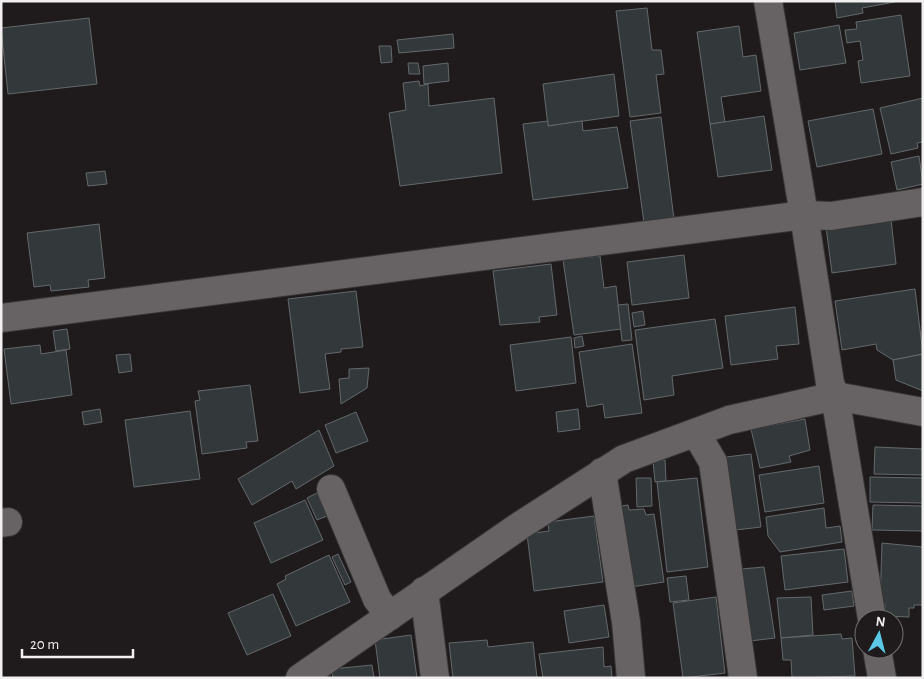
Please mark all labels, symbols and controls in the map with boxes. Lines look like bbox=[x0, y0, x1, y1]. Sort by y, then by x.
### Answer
north arrow bbox=[854, 609, 904, 659]
text: N bbox=[875, 615, 886, 630]
scale bar bbox=[22, 626, 134, 658]
text: 20 m bbox=[30, 637, 59, 652]

